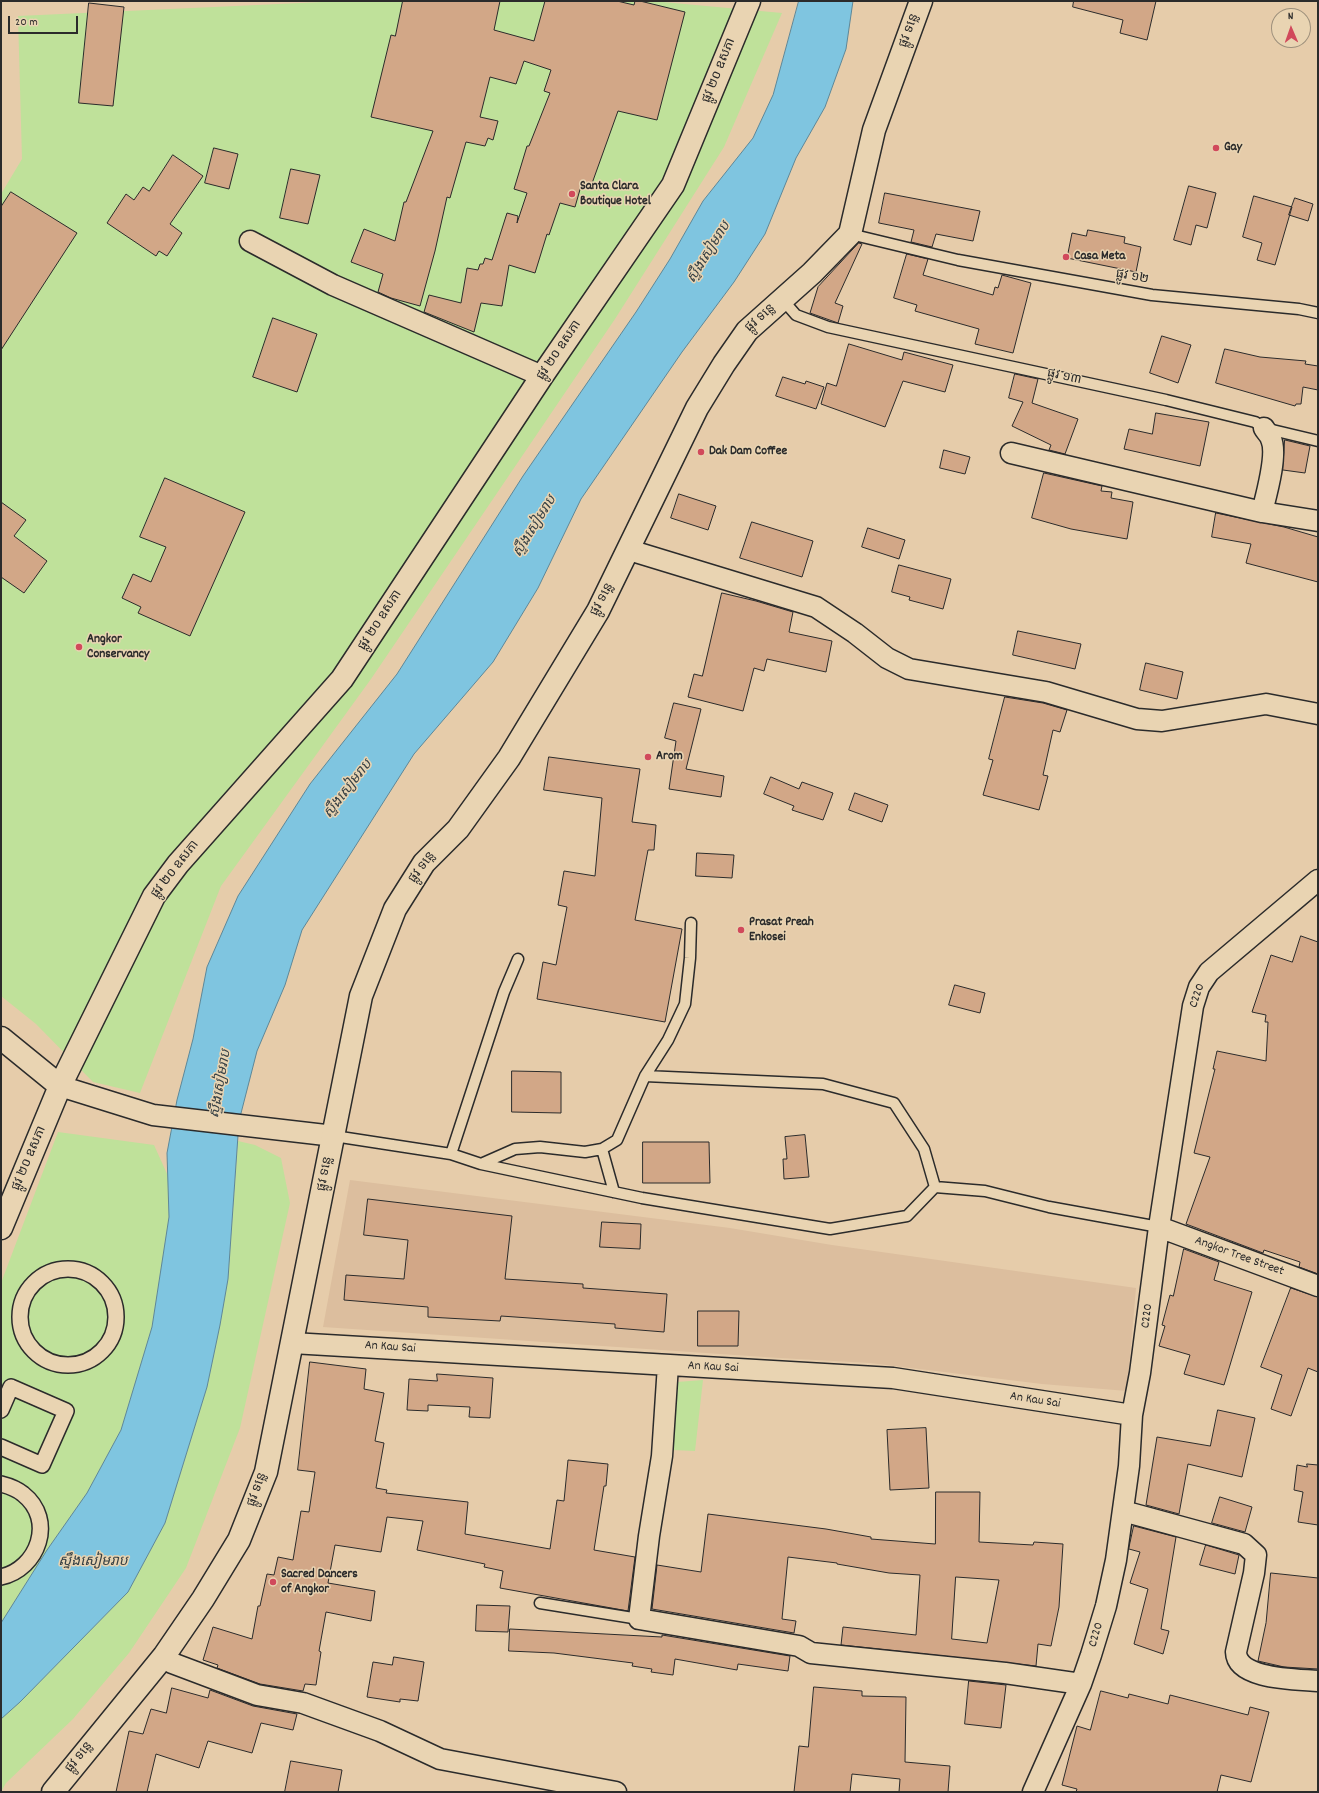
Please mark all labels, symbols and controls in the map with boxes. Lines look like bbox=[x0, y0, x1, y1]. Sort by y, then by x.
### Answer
scale bar bbox=[10, 8, 80, 34]
north arrow bbox=[1271, 8, 1311, 48]
text: N bbox=[1288, 9, 1294, 25]
street label: ផ្លូវ ទន្លេ bbox=[897, 12, 923, 50]
text: 20 m bbox=[15, 14, 38, 31]
street label: ផ្លូវ ២០ ឧសភា bbox=[700, 36, 740, 106]
place label: Gay bbox=[1224, 140, 1242, 156]
marker: Gay bbox=[1211, 143, 1221, 153]
place label: Santa Clara Boutique Hotel bbox=[580, 179, 651, 210]
marker: Santa Clara Boutique Hotel bbox=[567, 189, 577, 199]
water label: ស្ទឹងសៀមរាប bbox=[685, 219, 735, 287]
place label: Casa Meta bbox=[1074, 249, 1125, 265]
marker: Casa Meta bbox=[1061, 252, 1071, 262]
street label: ផ្លូវ ១២ bbox=[1114, 267, 1150, 289]
street label: ផ្លូវ ទន្លេ bbox=[743, 301, 779, 337]
street label: ផ្លូវ ២០ ឧសភា bbox=[534, 318, 586, 384]
street label: ផ្លូវ ១៣ bbox=[1045, 367, 1083, 389]
place label: Dak Dam Coffee bbox=[709, 444, 787, 460]
marker: Dak Dam Coffee bbox=[696, 447, 706, 457]
water label: ស្ទឹងសៀមរាប bbox=[511, 493, 561, 561]
street label: ផ្លូវ ទន្លេ bbox=[588, 581, 618, 619]
street label: ផ្លូវ ២០ ឧសភា bbox=[356, 588, 406, 654]
place label: Angkor Conservancy bbox=[87, 632, 149, 663]
marker: Angkor Conservancy bbox=[74, 642, 84, 652]
place label: Arom bbox=[656, 749, 683, 765]
marker: Arom bbox=[643, 752, 653, 762]
water label: ស្ទឹងសៀមរាប bbox=[321, 758, 377, 822]
street label: ផ្លូវ ២០ ឧសភា bbox=[149, 838, 203, 902]
street label: ផ្លូវ ទន្លេ bbox=[406, 849, 440, 887]
place label: Prasat Preah Enkosei bbox=[749, 915, 814, 946]
marker: Prasat Preah Enkosei bbox=[736, 925, 746, 935]
street label: C220 bbox=[1187, 982, 1209, 1010]
water label: ស្ទឹងសៀមរាប bbox=[208, 1048, 236, 1120]
street label: ផ្លូវ ២០ ឧសភា bbox=[9, 1124, 51, 1194]
street label: ផ្លូវ ទន្លេ bbox=[315, 1155, 337, 1193]
street label: Angkor Tree Street bbox=[1192, 1234, 1286, 1280]
street label: C220 bbox=[1139, 1303, 1157, 1329]
street label: An Kau Sai bbox=[364, 1338, 416, 1358]
street label: An Kau Sai bbox=[687, 1359, 739, 1377]
street label: An Kau Sai bbox=[1009, 1389, 1061, 1413]
street label: ផ្លូវ ទន្លេ bbox=[245, 1471, 271, 1509]
water label: ស្ទឹងសៀមរាប bbox=[58, 1555, 128, 1571]
place label: Sacred Dancers of Angkor bbox=[281, 1567, 358, 1598]
marker: Sacred Dancers of Angkor bbox=[268, 1577, 278, 1587]
street label: C220 bbox=[1086, 1621, 1108, 1649]
street label: ផ្លូវ ទន្លេ bbox=[63, 1739, 97, 1777]

